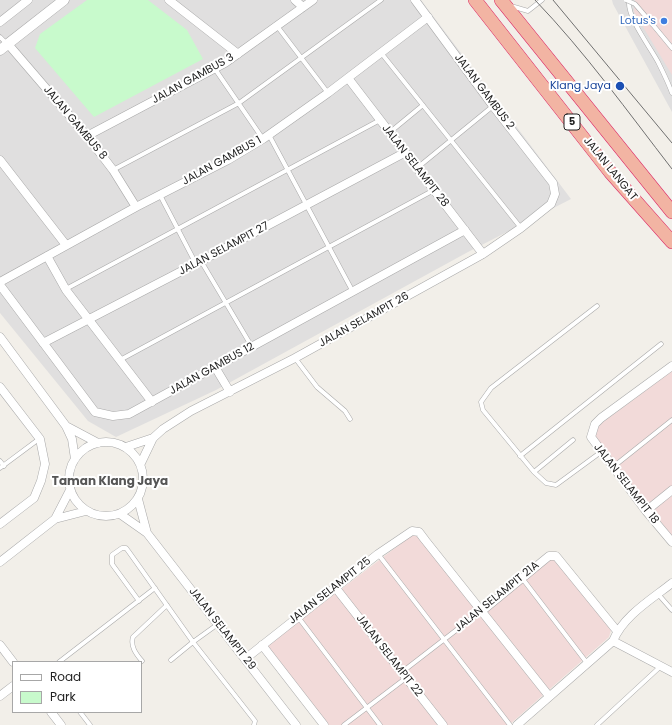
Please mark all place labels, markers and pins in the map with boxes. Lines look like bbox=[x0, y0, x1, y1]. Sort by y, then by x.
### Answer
place label: Lotus's bbox=[620, 14, 656, 28]
marker: Lotus's bbox=[659, 16, 669, 26]
place label: Klang Jaya bbox=[550, 79, 611, 93]
marker: Klang Jaya bbox=[614, 80, 626, 92]

